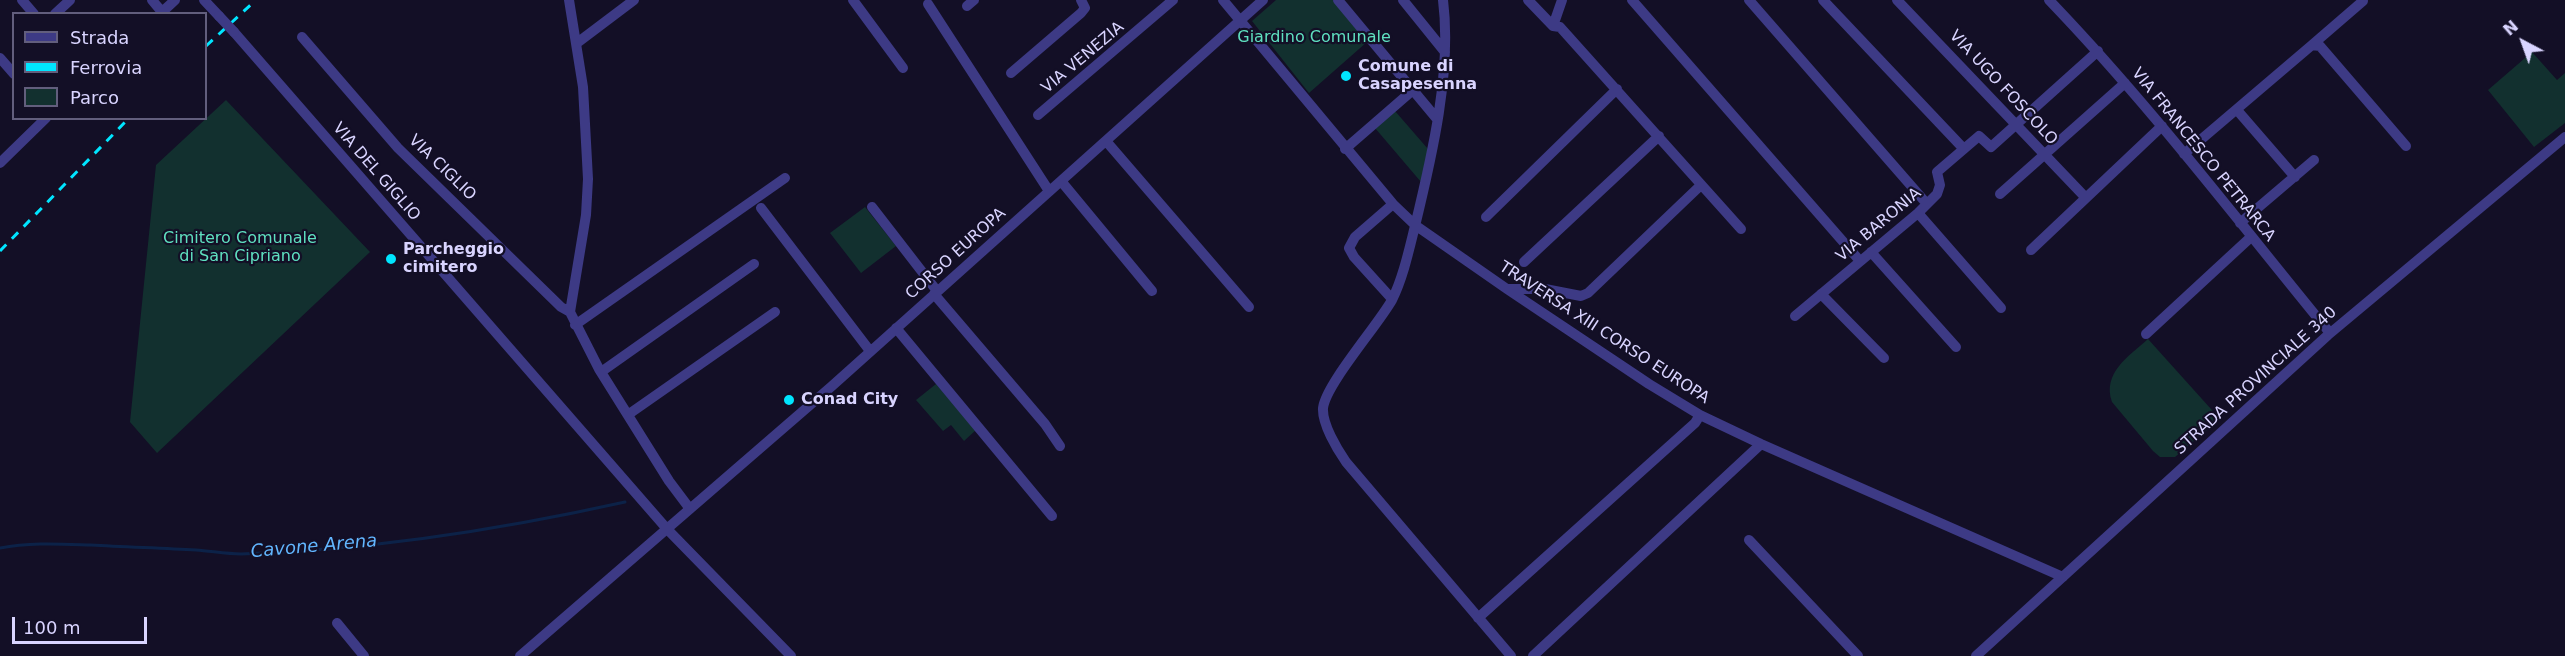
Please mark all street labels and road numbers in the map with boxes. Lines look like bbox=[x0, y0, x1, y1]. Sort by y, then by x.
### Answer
street label: VIA VENEZIA bbox=[1038, 18, 1128, 98]
street label: VIA UGO FOSCOLO bbox=[1945, 27, 2061, 149]
street label: VIA FRANCESCO PETRARCA bbox=[2127, 64, 2279, 246]
street label: VIA DEL GIGLIO bbox=[328, 119, 424, 225]
street label: VIA CIGLIO bbox=[404, 131, 480, 205]
street label: VIA BARONIA bbox=[1833, 184, 1925, 266]
street label: CORSO EUROPA bbox=[902, 204, 1010, 304]
street label: TRAVERSA XIII CORSO EUROPA bbox=[1495, 258, 1713, 408]
street label: STRADA PROVINCIALE 340 bbox=[2171, 303, 2341, 459]

